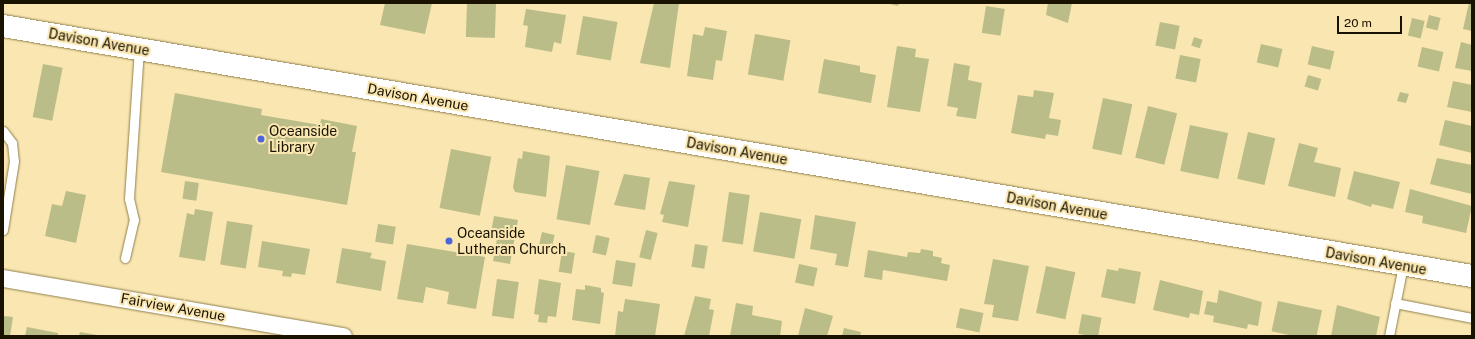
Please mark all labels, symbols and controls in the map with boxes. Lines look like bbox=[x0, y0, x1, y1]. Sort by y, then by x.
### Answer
scale bar bbox=[1339, 8, 1404, 34]
text: 20 m bbox=[1344, 16, 1372, 30]
street label: Davison Avenue bbox=[47, 25, 151, 59]
street label: Davison Avenue bbox=[366, 80, 470, 114]
place label: Oceanside Library bbox=[269, 123, 337, 156]
marker: Oceanside Library bbox=[256, 134, 266, 144]
street label: Davison Avenue bbox=[685, 134, 789, 168]
street label: Davison Avenue bbox=[1005, 189, 1109, 223]
place label: Oceanside Lutheran Church bbox=[457, 225, 566, 258]
marker: Oceanside Lutheran Church bbox=[444, 236, 454, 246]
street label: Davison Avenue bbox=[1324, 244, 1428, 278]
street label: Fairview Avenue bbox=[119, 290, 227, 324]

